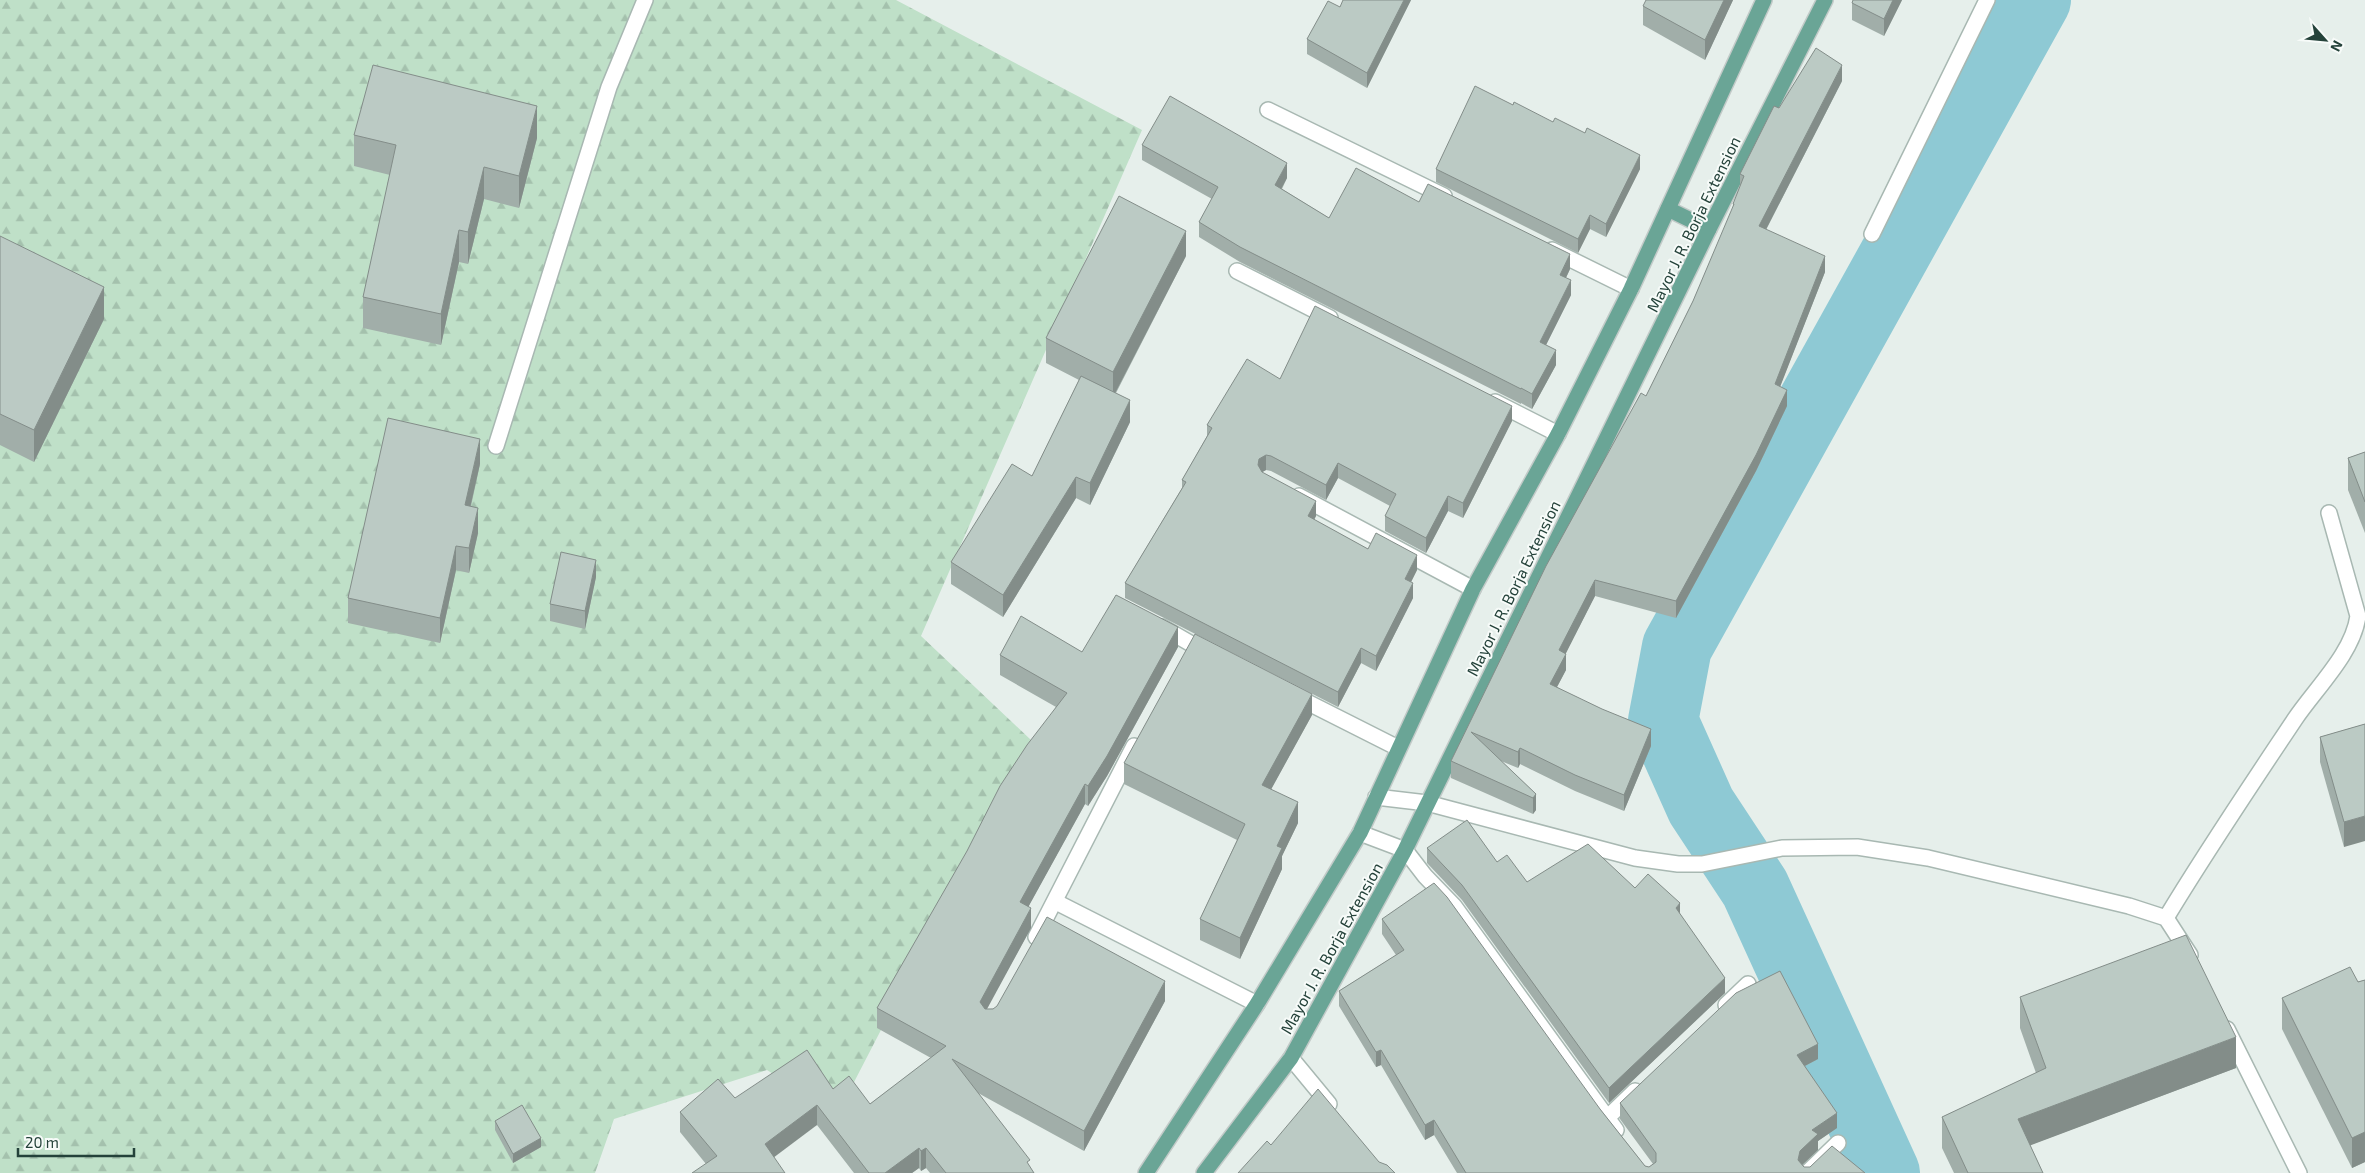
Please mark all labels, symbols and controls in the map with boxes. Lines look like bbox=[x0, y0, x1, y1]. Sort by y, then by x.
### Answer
north arrow bbox=[2300, 15, 2350, 65]
text: N bbox=[2327, 38, 2347, 54]
street label: Mayor J. R. Borja Extension bbox=[1642, 133, 1745, 315]
street label: Mayor J. R. Borja Extension bbox=[1462, 497, 1565, 679]
street label: Mayor J. R. Borja Extension bbox=[1276, 859, 1387, 1038]
scale bar bbox=[18, 1126, 134, 1158]
text: 20 m bbox=[25, 1133, 59, 1151]

